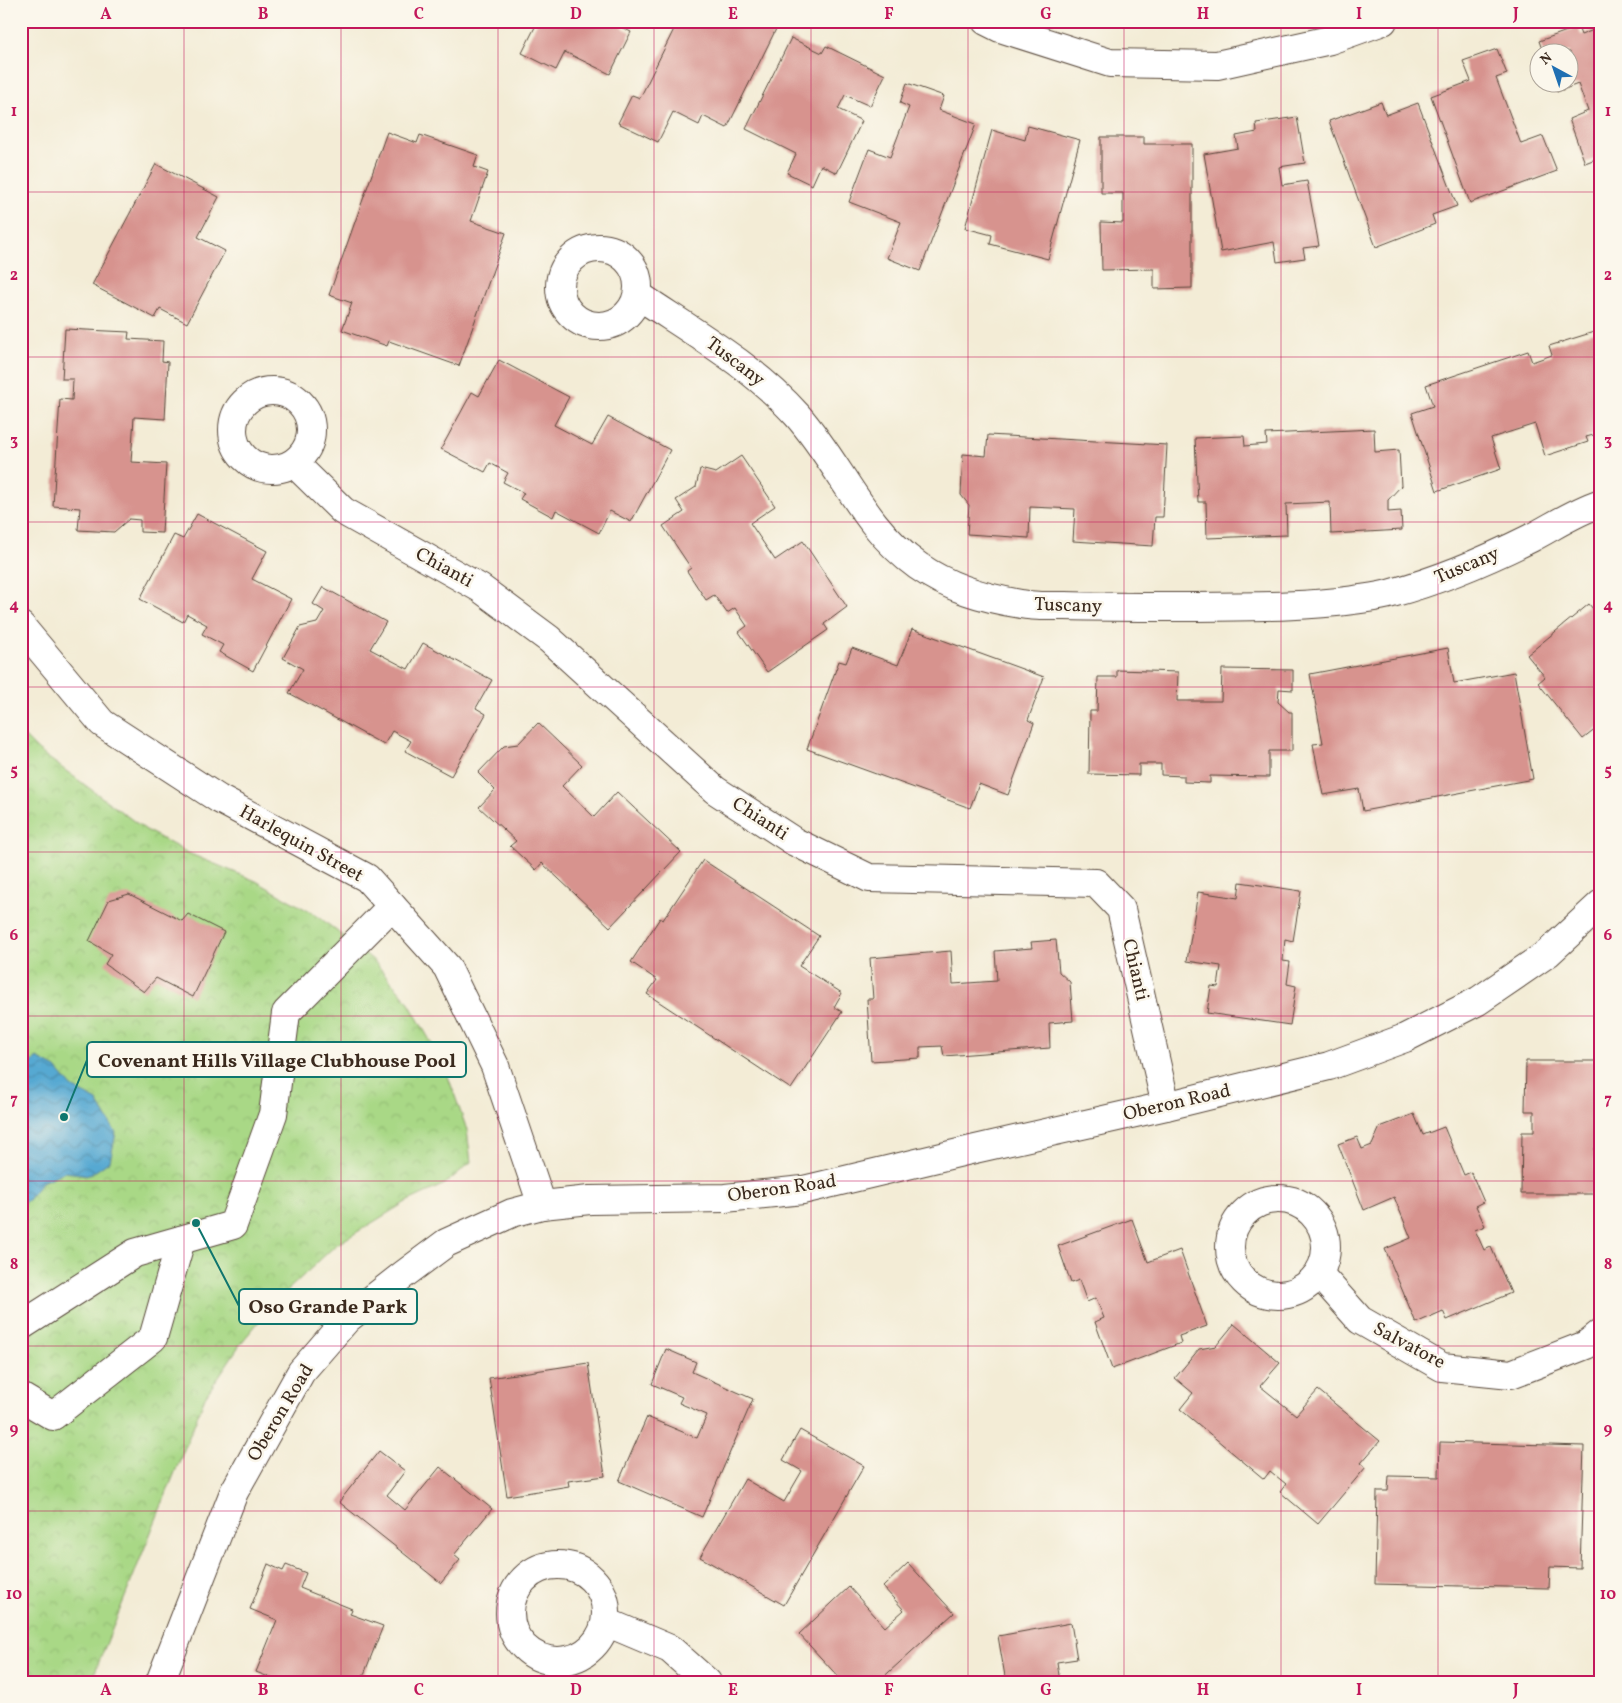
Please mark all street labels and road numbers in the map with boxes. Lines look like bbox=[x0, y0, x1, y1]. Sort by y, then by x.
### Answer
street label: Tuscany bbox=[700, 331, 770, 393]
street label: Chianti bbox=[410, 541, 478, 595]
street label: Tuscany bbox=[1431, 541, 1503, 591]
street label: Tuscany bbox=[1034, 592, 1102, 620]
street label: Chianti bbox=[727, 791, 794, 847]
street label: Harlequin Street bbox=[234, 799, 368, 889]
street label: Chianti bbox=[1115, 937, 1155, 1004]
street label: Oberon Road bbox=[1121, 1078, 1233, 1128]
street label: Oberon Road bbox=[726, 1169, 838, 1209]
street label: Salvatore bbox=[1368, 1316, 1450, 1376]
street label: Oberon Road bbox=[242, 1359, 320, 1467]

